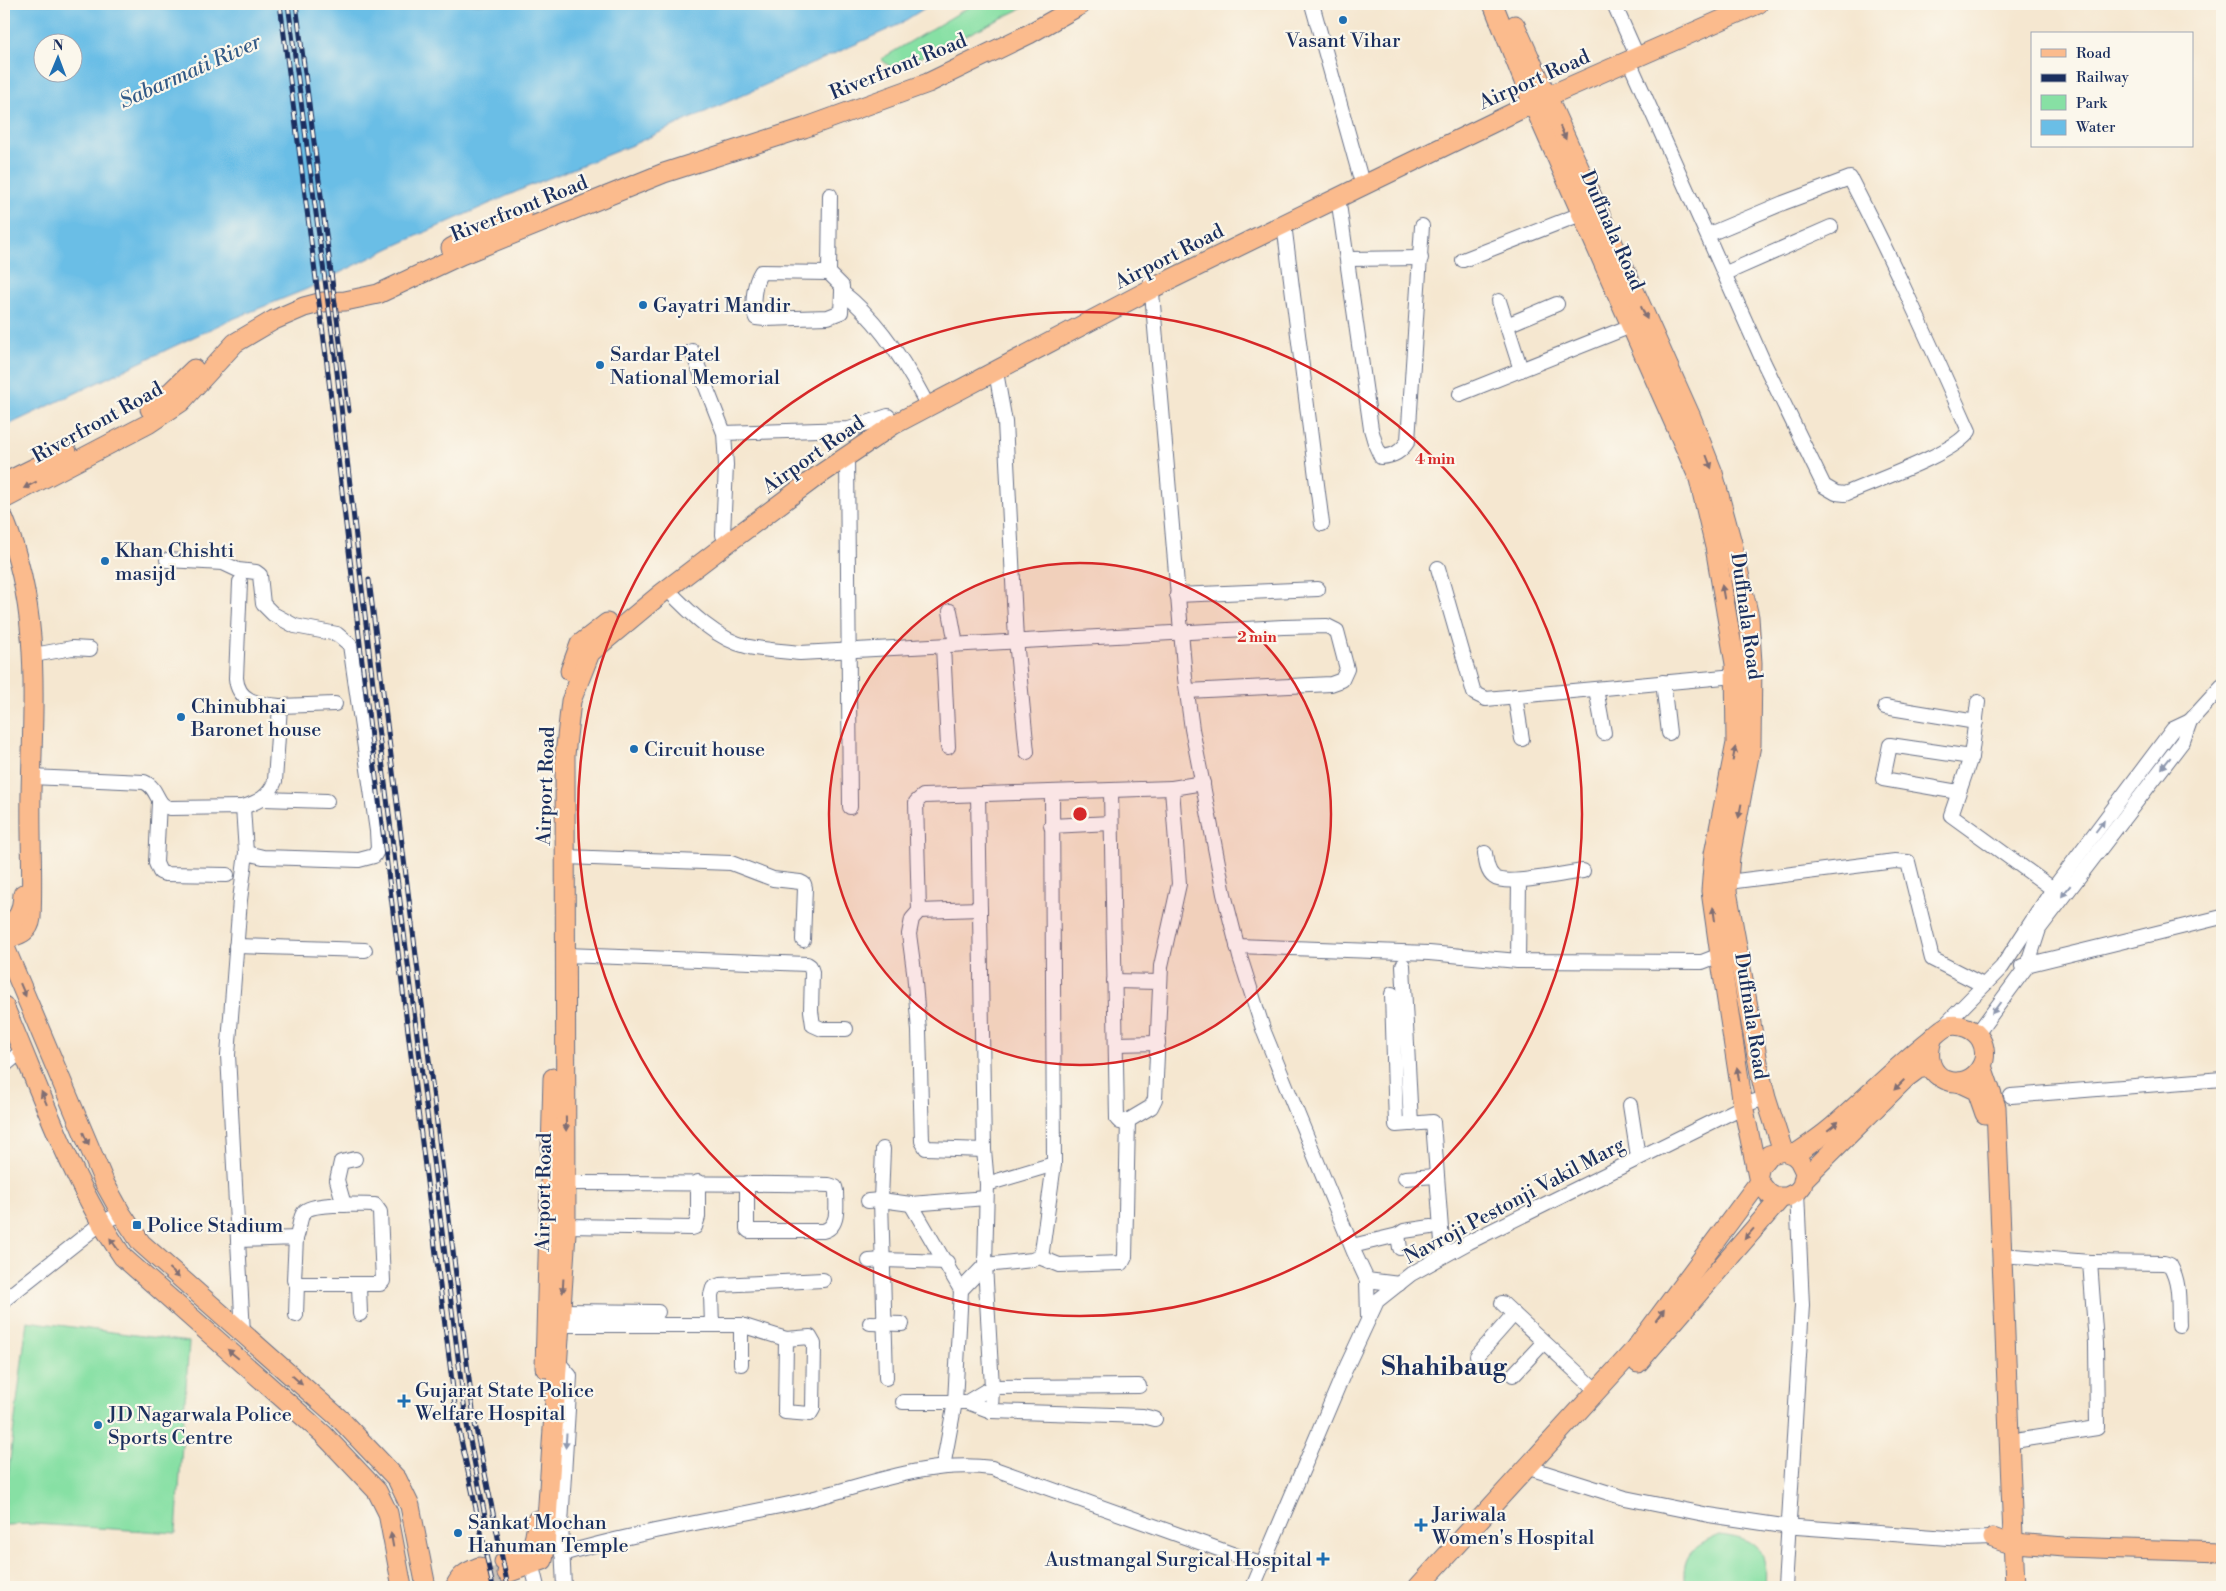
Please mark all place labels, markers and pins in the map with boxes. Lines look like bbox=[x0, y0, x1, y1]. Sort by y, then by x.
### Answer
marker: Vasant Vihar bbox=[1337, 14, 1349, 26]
place label: Vasant Vihar bbox=[1284, 29, 1401, 54]
place label: Gayatri Mandir bbox=[653, 294, 791, 319]
marker: Gayatri Mandir bbox=[637, 299, 649, 311]
place label: Sardar Patel National Memorial bbox=[610, 343, 780, 391]
marker: Sardar Patel National Memorial bbox=[594, 359, 606, 371]
place label: Khan Chishti masijd bbox=[115, 539, 235, 587]
marker: Khan Chishti masijd bbox=[99, 555, 111, 567]
place label: Chinubhai Baronet house bbox=[190, 695, 321, 743]
marker: Chinubhai Baronet house bbox=[175, 711, 187, 723]
place label: Circuit house bbox=[644, 738, 765, 763]
marker: Circuit house bbox=[628, 743, 640, 755]
centre of rings bbox=[1071, 805, 1089, 823]
place label: Police Stadium bbox=[147, 1214, 284, 1239]
marker: Police Stadium bbox=[131, 1219, 143, 1231]
place label: Gujarat State Police Welfare Hospital bbox=[414, 1379, 594, 1427]
marker: Gujarat State Police Welfare Hospital bbox=[397, 1394, 411, 1408]
place label: JD Nagarwala Police Sports Centre bbox=[107, 1403, 292, 1451]
marker: JD Nagarwala Police Sports Centre bbox=[92, 1419, 104, 1431]
place label: Jariwala Women's Hospital bbox=[1431, 1503, 1594, 1551]
place label: Sankat Mochan Hanuman Temple bbox=[468, 1511, 629, 1559]
marker: Jariwala Women's Hospital bbox=[1414, 1518, 1428, 1532]
marker: Sankat Mochan Hanuman Temple bbox=[452, 1527, 464, 1539]
place label: Austmangal Surgical Hospital bbox=[1044, 1548, 1312, 1573]
marker: Austmangal Surgical Hospital bbox=[1316, 1552, 1330, 1566]

